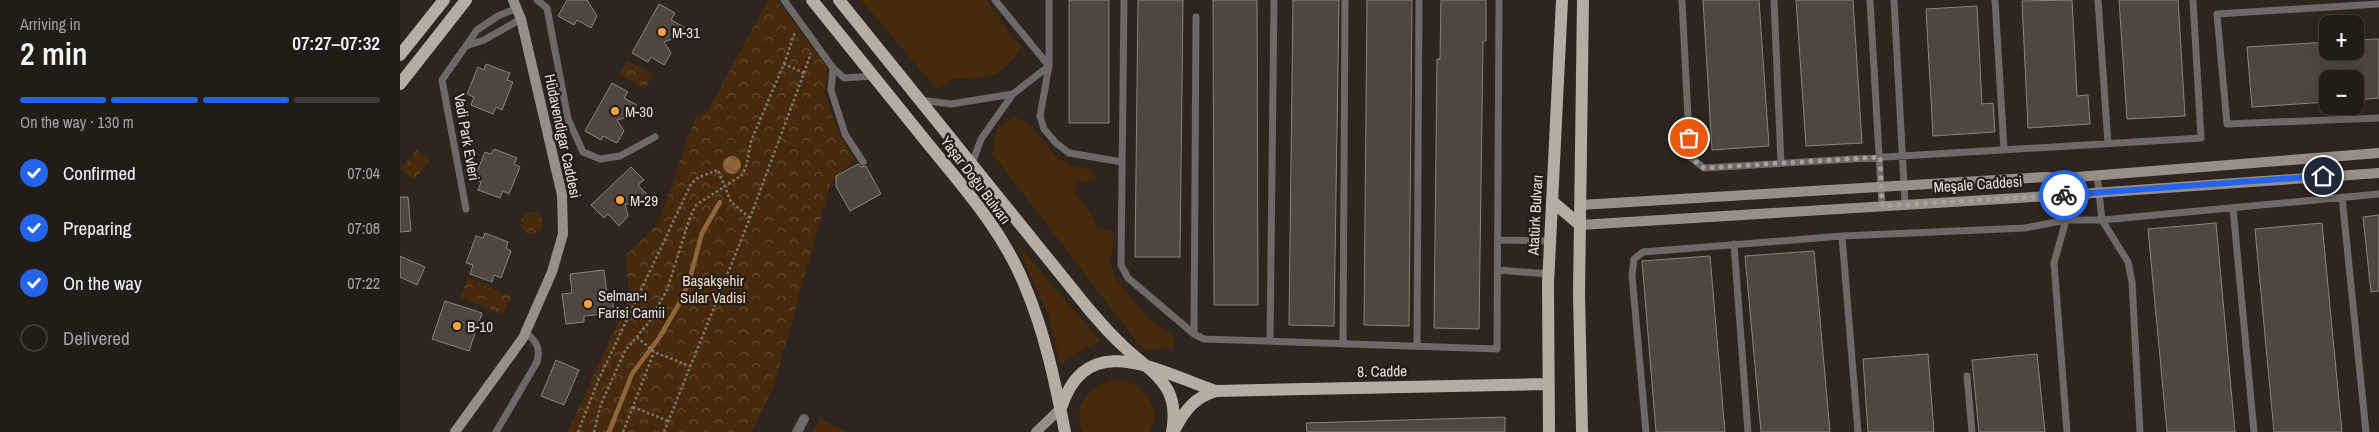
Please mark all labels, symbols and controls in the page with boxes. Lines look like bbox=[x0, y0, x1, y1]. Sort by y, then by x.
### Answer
text: Arriving in bbox=[20, 13, 81, 35]
map controls bbox=[2319, 15, 2364, 115]
button: + bbox=[2319, 15, 2364, 60]
place label: M-31 bbox=[672, 22, 700, 43]
marker: M-31 bbox=[656, 26, 668, 38]
text: 07:27–07:32 bbox=[292, 30, 380, 56]
text: 2 min bbox=[20, 32, 88, 75]
button: − bbox=[2319, 70, 2364, 115]
street label: Hüdavendigar Caddesi bbox=[540, 72, 586, 200]
street label: Vadi Park Evleri bbox=[449, 92, 485, 182]
place label: M-30 bbox=[625, 101, 653, 122]
marker: M-30 bbox=[609, 105, 621, 117]
text: On the way · 130 m bbox=[20, 111, 134, 133]
pin bbox=[1668, 117, 1710, 159]
icon: bag bbox=[1675, 124, 1703, 152]
street label: Yaşar Doğu Bulvarı bbox=[936, 131, 1016, 229]
pin bbox=[2302, 155, 2344, 197]
icon: check bbox=[20, 159, 48, 187]
text: Confirmed bbox=[63, 160, 136, 186]
text: 07:04 bbox=[347, 162, 380, 184]
icon: home bbox=[2309, 162, 2337, 190]
street label: Meşale Caddesi bbox=[1933, 170, 2023, 198]
courier bbox=[2039, 170, 2089, 220]
street label: Atatürk Bulvarı bbox=[1522, 174, 1548, 257]
icon: bike bbox=[2050, 181, 2078, 209]
place label: M-29 bbox=[630, 190, 658, 211]
marker: M-29 bbox=[614, 194, 626, 206]
icon: check bbox=[20, 214, 48, 242]
text: Preparing bbox=[63, 215, 131, 241]
text: 07:08 bbox=[347, 217, 380, 239]
icon: check bbox=[20, 269, 48, 297]
text: On the way bbox=[63, 270, 142, 296]
park label: Başakşehir Sular Vadisi bbox=[680, 270, 746, 308]
text: 07:22 bbox=[347, 272, 380, 294]
place label: Selman-ı Farisi Camii bbox=[598, 285, 665, 323]
marker: Selman-ı Farisi Camii bbox=[582, 298, 594, 310]
place label: B-10 bbox=[467, 316, 493, 337]
marker: B-10 bbox=[451, 320, 463, 332]
text: Delivered bbox=[63, 325, 130, 351]
street label: 8. Cadde bbox=[1357, 360, 1407, 382]

